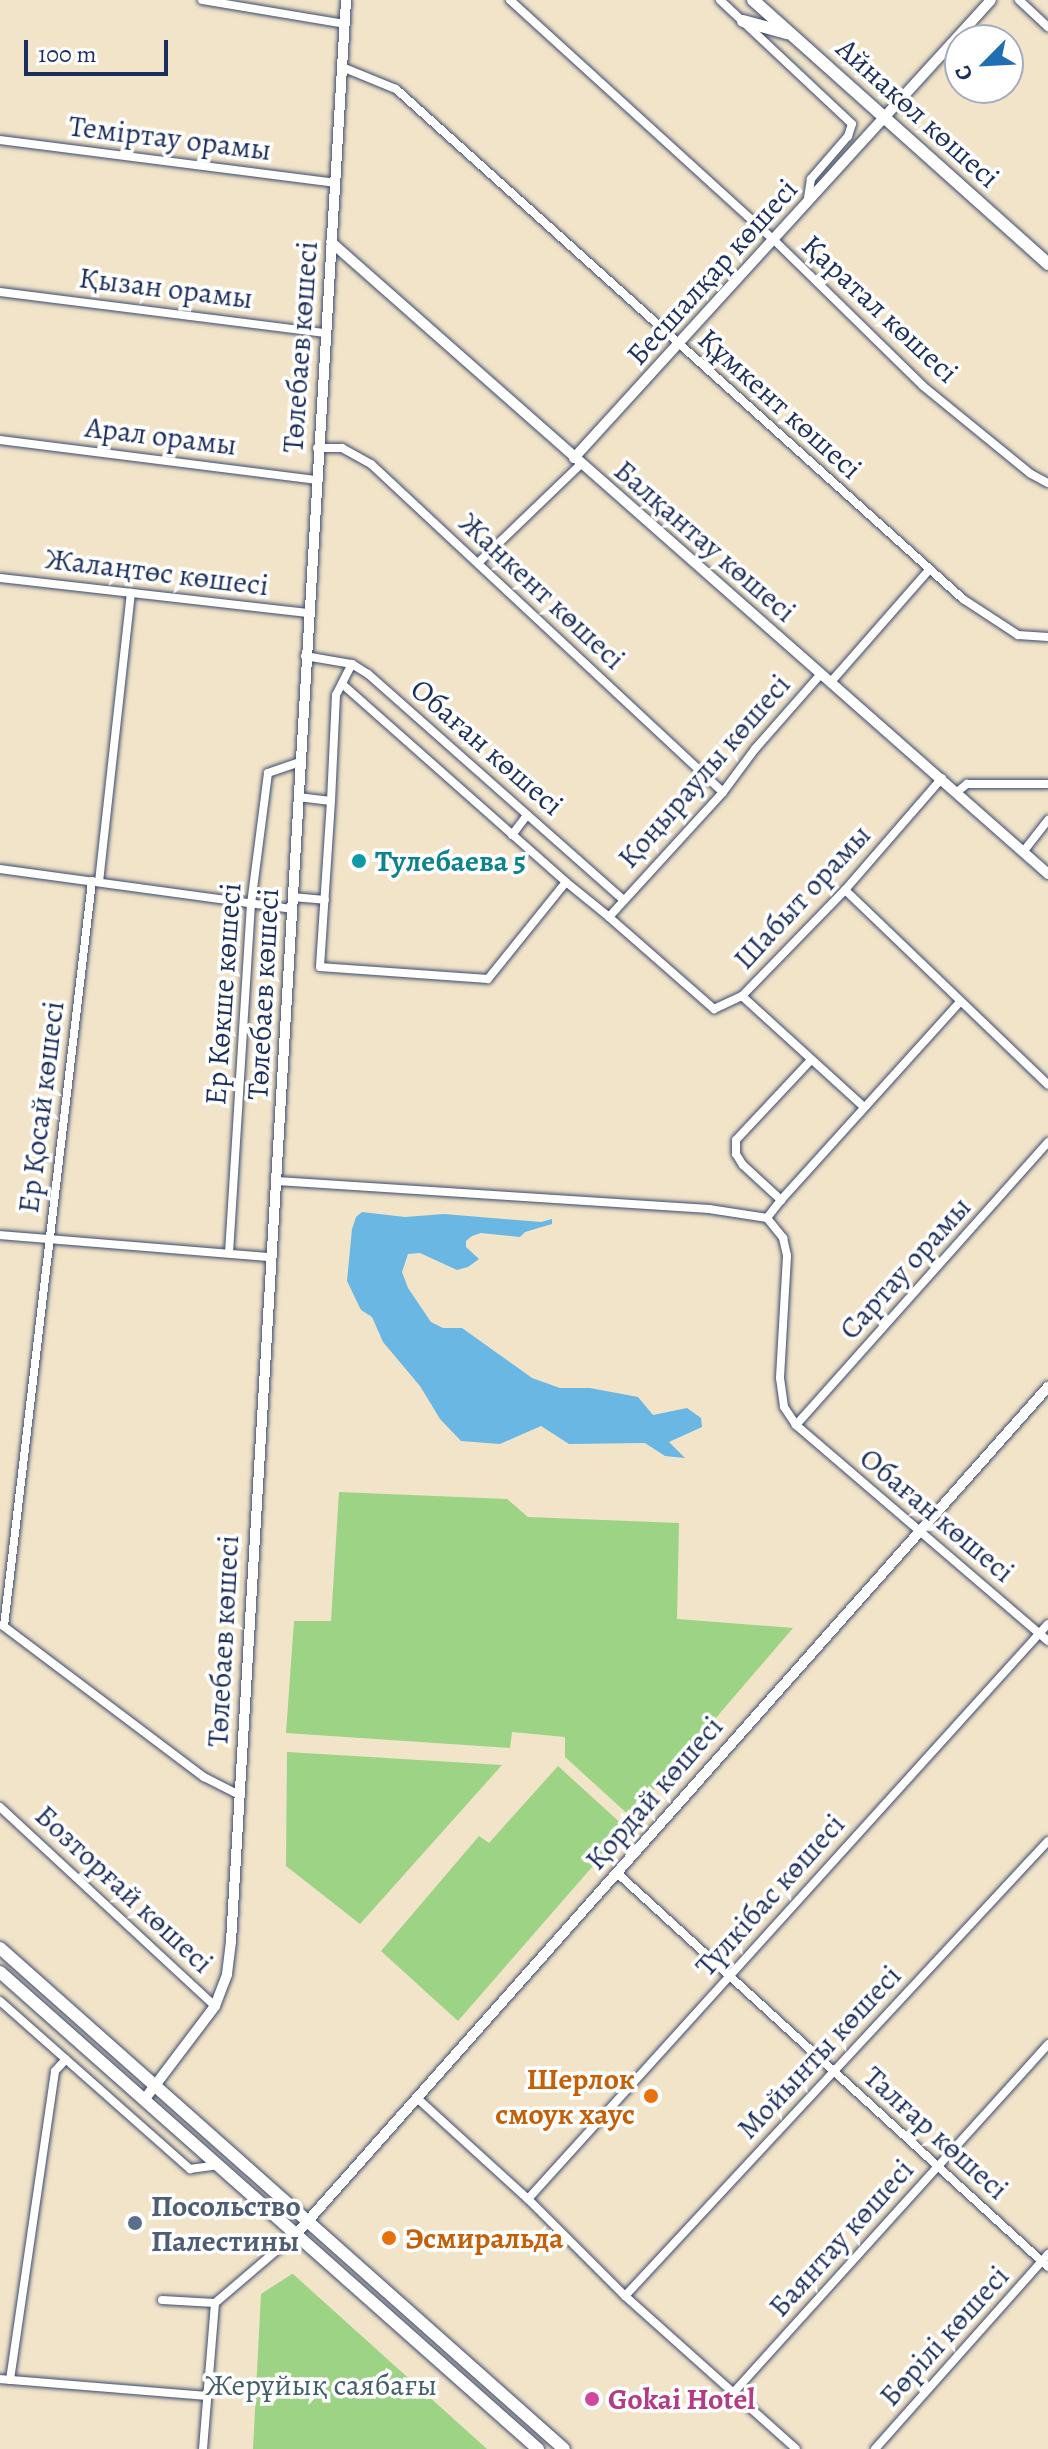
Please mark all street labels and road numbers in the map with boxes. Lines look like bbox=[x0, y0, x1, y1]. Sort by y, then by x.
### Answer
street label: Айнакөл көшесі bbox=[829, 30, 1007, 196]
street label: Теміртау орамы bbox=[67, 108, 273, 168]
street label: Бесшалқар көшесі bbox=[619, 171, 805, 373]
street label: Қаратал көшесі bbox=[794, 227, 966, 391]
street label: Төлебаев көшесі bbox=[275, 240, 325, 454]
street label: Қызан орамы bbox=[77, 259, 255, 317]
street label: Құмкент көшесі bbox=[691, 321, 869, 487]
street label: Арал орамы bbox=[83, 409, 239, 463]
street label: Балқантау көшесі bbox=[607, 452, 803, 630]
street label: Жанкент көшесі bbox=[452, 505, 632, 677]
street label: Жалаңтөс көшесі bbox=[43, 540, 271, 604]
street label: Қоңыраулы көшесі bbox=[610, 667, 798, 875]
street label: Обаған көшесі bbox=[403, 671, 571, 823]
street label: Шабыт орамы bbox=[726, 817, 878, 977]
street label: Ер Көкше көшесі bbox=[197, 882, 249, 1106]
street label: Төлебаев көшесі bbox=[239, 887, 287, 1101]
street label: Ер Қосай көшесі bbox=[10, 999, 72, 1215]
street label: Сартау орамы bbox=[832, 1189, 978, 1347]
street label: Обаған көшесі bbox=[853, 1440, 1021, 1590]
street label: Төлебаев көшесі bbox=[199, 1534, 247, 1748]
street label: Қордай көшесі bbox=[578, 1709, 730, 1877]
street label: Бозторғай көшесі bbox=[27, 1797, 221, 1981]
street label: Түлкібас көшесі bbox=[688, 1806, 852, 1984]
street label: Мойынты көшесі bbox=[729, 1958, 909, 2146]
street label: Талғар көшесі bbox=[856, 2059, 1016, 2207]
street label: Баянтау көшесі bbox=[761, 2152, 921, 2324]
street label: Бөрілі көшесі bbox=[872, 2258, 1016, 2414]

